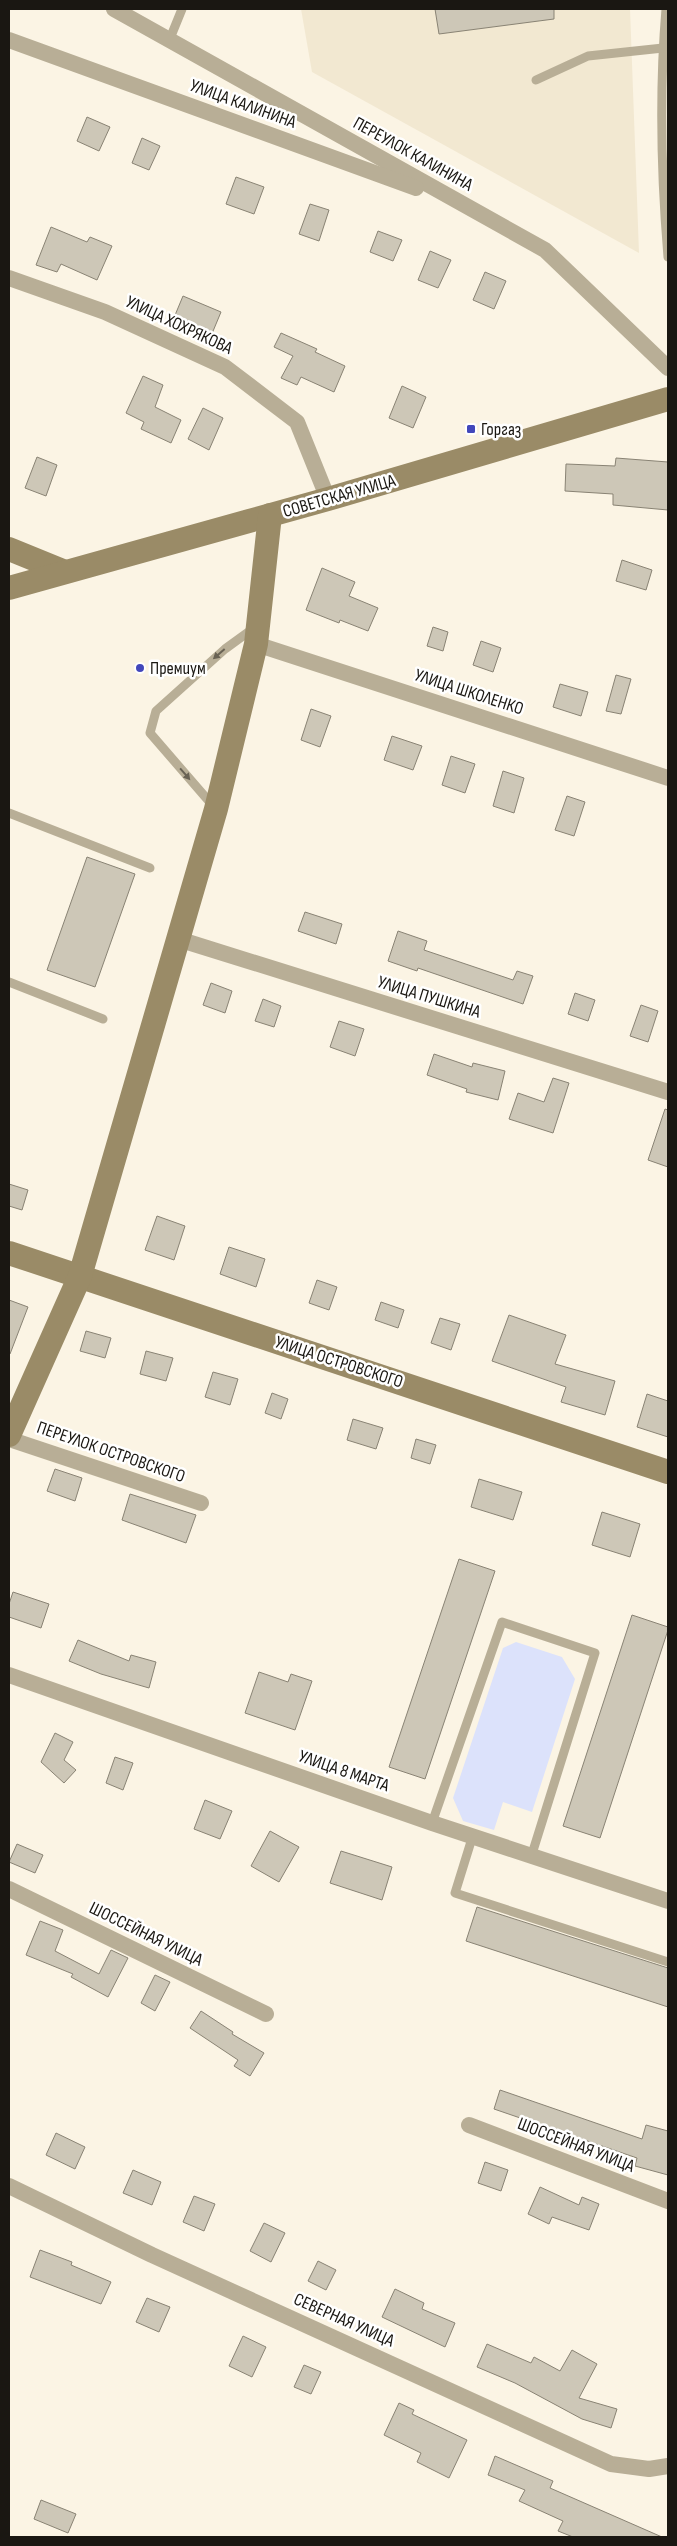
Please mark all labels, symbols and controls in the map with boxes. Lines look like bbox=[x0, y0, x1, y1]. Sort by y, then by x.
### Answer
street label: УЛИЦА КАЛИНИНА bbox=[187, 75, 299, 133]
street label: ПЕРЕУЛОК КАЛИНИНА bbox=[349, 112, 477, 196]
street label: УЛИЦА ХОХРЯКОВА bbox=[122, 291, 236, 359]
place label: Горгаз bbox=[481, 419, 521, 440]
marker: Горгаз bbox=[465, 423, 477, 435]
street label: СОВЕТСКАЯ УЛИЦА bbox=[280, 470, 398, 522]
one-way arrow bbox=[214, 648, 226, 660]
place label: Премиум bbox=[150, 658, 206, 679]
marker: Премиум bbox=[134, 662, 146, 674]
street label: УЛИЦА ШКОЛЕНКО bbox=[412, 665, 526, 719]
one-way arrow bbox=[180, 767, 191, 780]
street label: УЛИЦА ПУШКИНА bbox=[375, 971, 483, 1023]
street label: УЛИЦА ОСТРОВСКОГО bbox=[272, 1331, 406, 1393]
street label: ПЕРЕУЛОК ОСТРОВСКОГО bbox=[34, 1417, 188, 1487]
street label: УЛИЦА 8 МАРТА bbox=[296, 1746, 392, 1796]
street label: ШОССЕЙНАЯ УЛИЦА bbox=[86, 1897, 206, 1971]
street label: ШОССЕЙНАЯ УЛИЦА bbox=[515, 2113, 638, 2177]
street label: СЕВЕРНАЯ УЛИЦА bbox=[291, 2289, 398, 2352]

